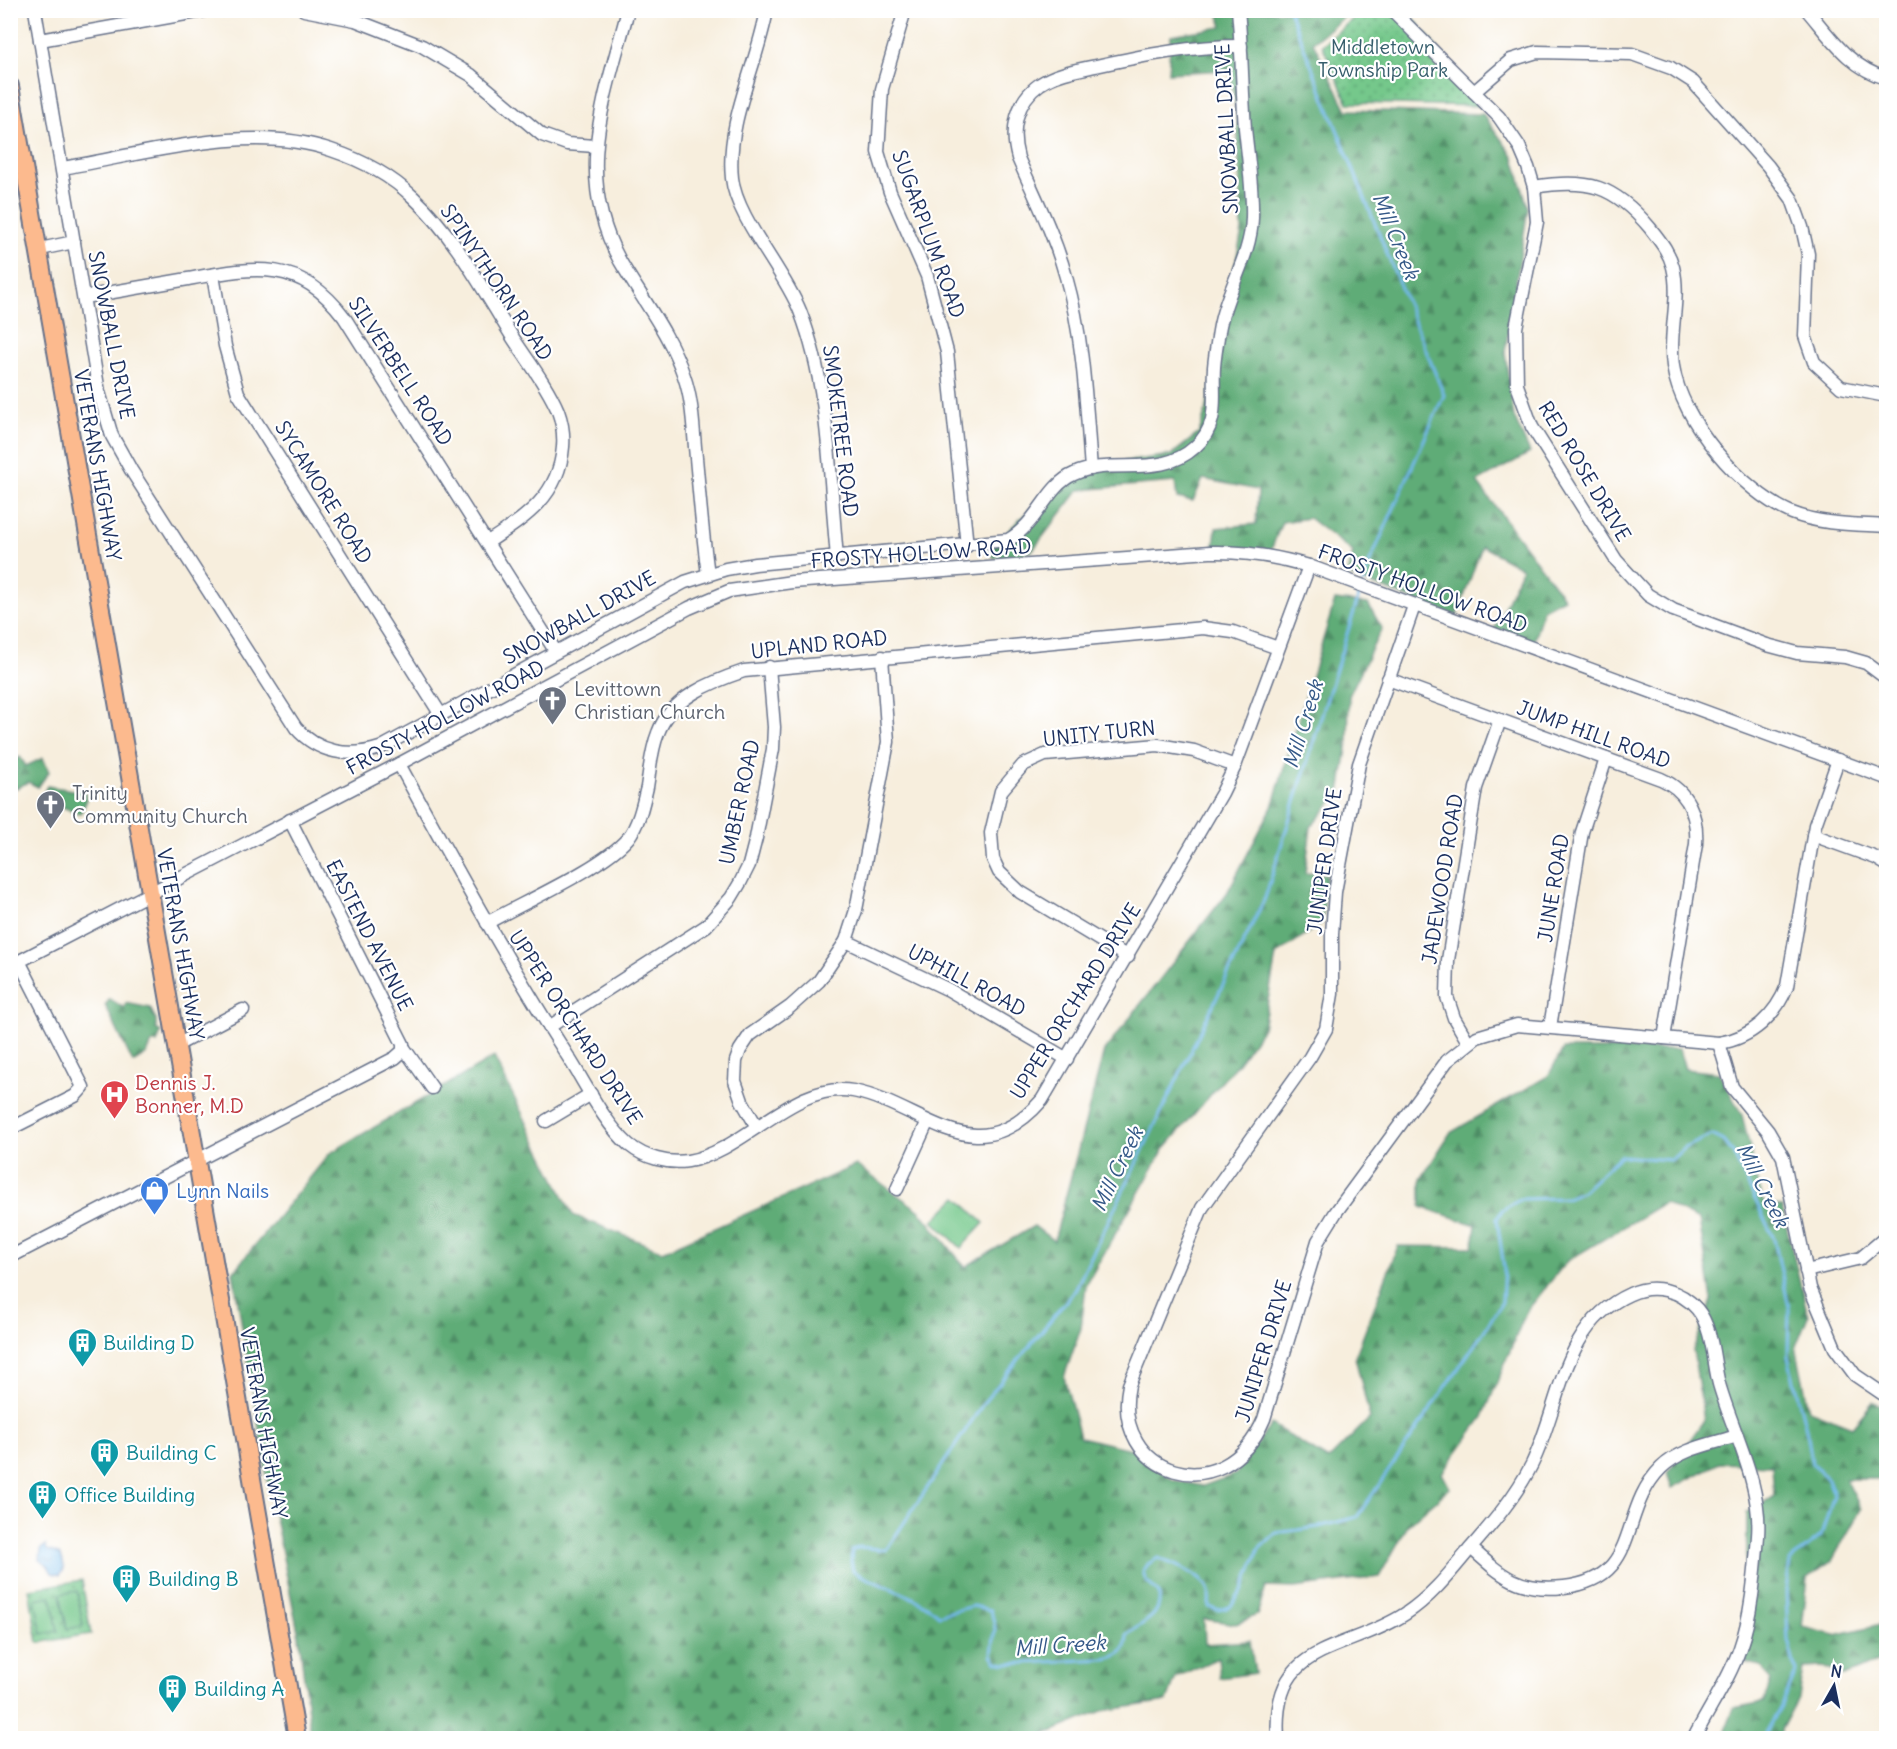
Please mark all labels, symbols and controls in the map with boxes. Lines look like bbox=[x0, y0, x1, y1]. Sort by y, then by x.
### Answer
park label: Middletown Township Park bbox=[1318, 34, 1448, 82]
street label: SNOWBALL DRIVE bbox=[1209, 43, 1243, 215]
street label: SUGARPLUM ROAD bbox=[887, 147, 971, 321]
water label: Mill Creek bbox=[1366, 189, 1426, 284]
street label: SPINYTHORN ROAD bbox=[435, 199, 559, 365]
street label: SNOWBALL DRIVE bbox=[83, 249, 141, 421]
street label: SILVERBELL ROAD bbox=[344, 292, 458, 450]
street label: SMOKETREE ROAD bbox=[818, 343, 864, 519]
street label: VETERANS HIGHWAY bbox=[69, 367, 127, 563]
street label: RED ROSE DRIVE bbox=[1533, 396, 1637, 546]
street label: SYCAMORE ROAD bbox=[270, 416, 378, 568]
street label: FROSTY HOLLOW ROAD bbox=[810, 533, 1032, 573]
street label: FROSTY HOLLOW ROAD bbox=[1315, 538, 1531, 638]
street label: SNOWBALL DRIVE bbox=[498, 565, 660, 669]
street label: UPLAND ROAD bbox=[749, 624, 889, 664]
street label: FROSTY HOLLOW ROAD bbox=[342, 654, 548, 780]
water label: Mill Creek bbox=[1277, 675, 1330, 771]
place label: Levittown Christian Church bbox=[574, 676, 725, 724]
church icon: Levittown Christian Church bbox=[537, 684, 569, 726]
street label: JUMP HILL ROAD bbox=[1514, 695, 1674, 773]
street label: UNITY TURN bbox=[1041, 715, 1157, 751]
street label: UMBER ROAD bbox=[714, 737, 764, 867]
place label: Trinity Community Church bbox=[72, 780, 248, 828]
street label: JUNIPER DRIVE bbox=[1301, 786, 1347, 936]
church icon: Trinity Community Church bbox=[35, 788, 67, 830]
street label: JADEWOOD ROAD bbox=[1416, 792, 1468, 966]
street label: JUNE ROAD bbox=[1532, 832, 1574, 944]
street label: VETERANS HIGHWAY bbox=[152, 846, 210, 1042]
street label: EASTEND AVENUE bbox=[321, 855, 419, 1015]
street label: UPPER ORCHARD DRIVE bbox=[1004, 898, 1146, 1104]
street label: UPPER ORCHARD DRIVE bbox=[504, 925, 648, 1129]
street label: UPHILL ROAD bbox=[904, 938, 1030, 1022]
place label: Dennis J. Bonner, M.D bbox=[135, 1070, 244, 1118]
hospital icon: Dennis J. Bonner, M.D bbox=[98, 1078, 130, 1120]
water label: Mill Creek bbox=[1085, 1121, 1150, 1216]
water label: Mill Creek bbox=[1730, 1138, 1796, 1233]
shop icon: Lynn Nails bbox=[139, 1174, 171, 1216]
place label: Lynn Nails bbox=[176, 1178, 269, 1203]
street label: JUNIPER DRIVE bbox=[1229, 1277, 1297, 1425]
street label: VETERANS HIGHWAY bbox=[235, 1325, 293, 1521]
building icon: Building D bbox=[66, 1326, 98, 1368]
place label: Building D bbox=[103, 1330, 195, 1355]
building icon: Building C bbox=[89, 1436, 121, 1478]
place label: Building C bbox=[126, 1440, 217, 1465]
building icon: Office Building bbox=[27, 1478, 59, 1520]
place label: Office Building bbox=[64, 1482, 195, 1507]
building icon: Building B bbox=[111, 1562, 143, 1604]
place label: Building B bbox=[148, 1566, 239, 1591]
water label: Mill Creek bbox=[1014, 1628, 1108, 1662]
north arrow bbox=[1804, 1656, 1864, 1716]
text: N bbox=[1829, 1660, 1843, 1682]
building icon: Building A bbox=[157, 1672, 189, 1714]
place label: Building A bbox=[194, 1676, 284, 1701]

